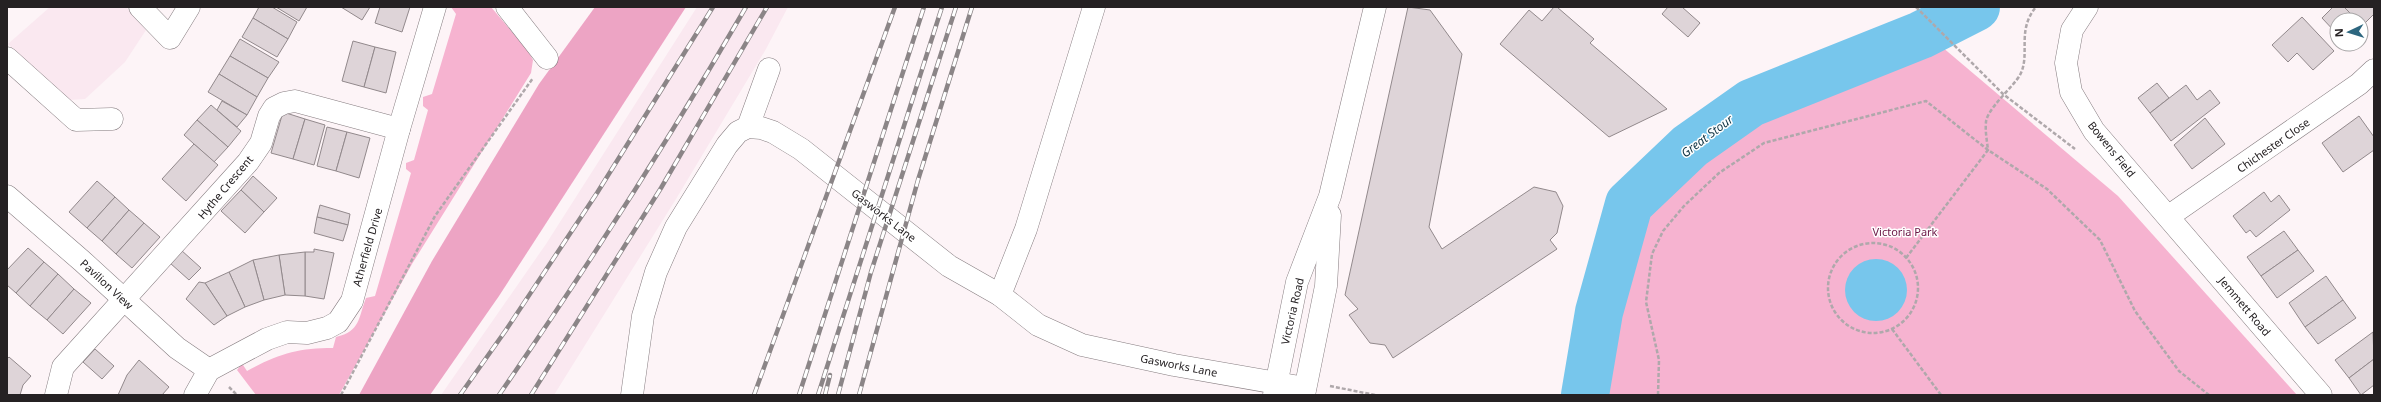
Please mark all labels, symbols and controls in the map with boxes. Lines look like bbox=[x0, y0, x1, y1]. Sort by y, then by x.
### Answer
north arrow bbox=[2329, 12, 2369, 52]
text: N bbox=[2331, 28, 2346, 38]
water label: Great Stour bbox=[1677, 110, 1737, 161]
street label: Chichester Close bbox=[2234, 114, 2312, 176]
street label: Bowens Field bbox=[2085, 118, 2139, 180]
street label: Hythe Crescent bbox=[194, 152, 256, 222]
street label: Gasworks Lane bbox=[849, 185, 919, 245]
street label: Atherfield Drive bbox=[349, 206, 385, 288]
park label: Victoria Park bbox=[1873, 224, 1938, 239]
street label: Pavilion View bbox=[77, 256, 137, 313]
street label: Jemmett Road bbox=[2215, 272, 2274, 339]
street label: Victoria Road bbox=[1277, 276, 1307, 346]
street label: Gasworks Lane bbox=[1139, 350, 1219, 380]

